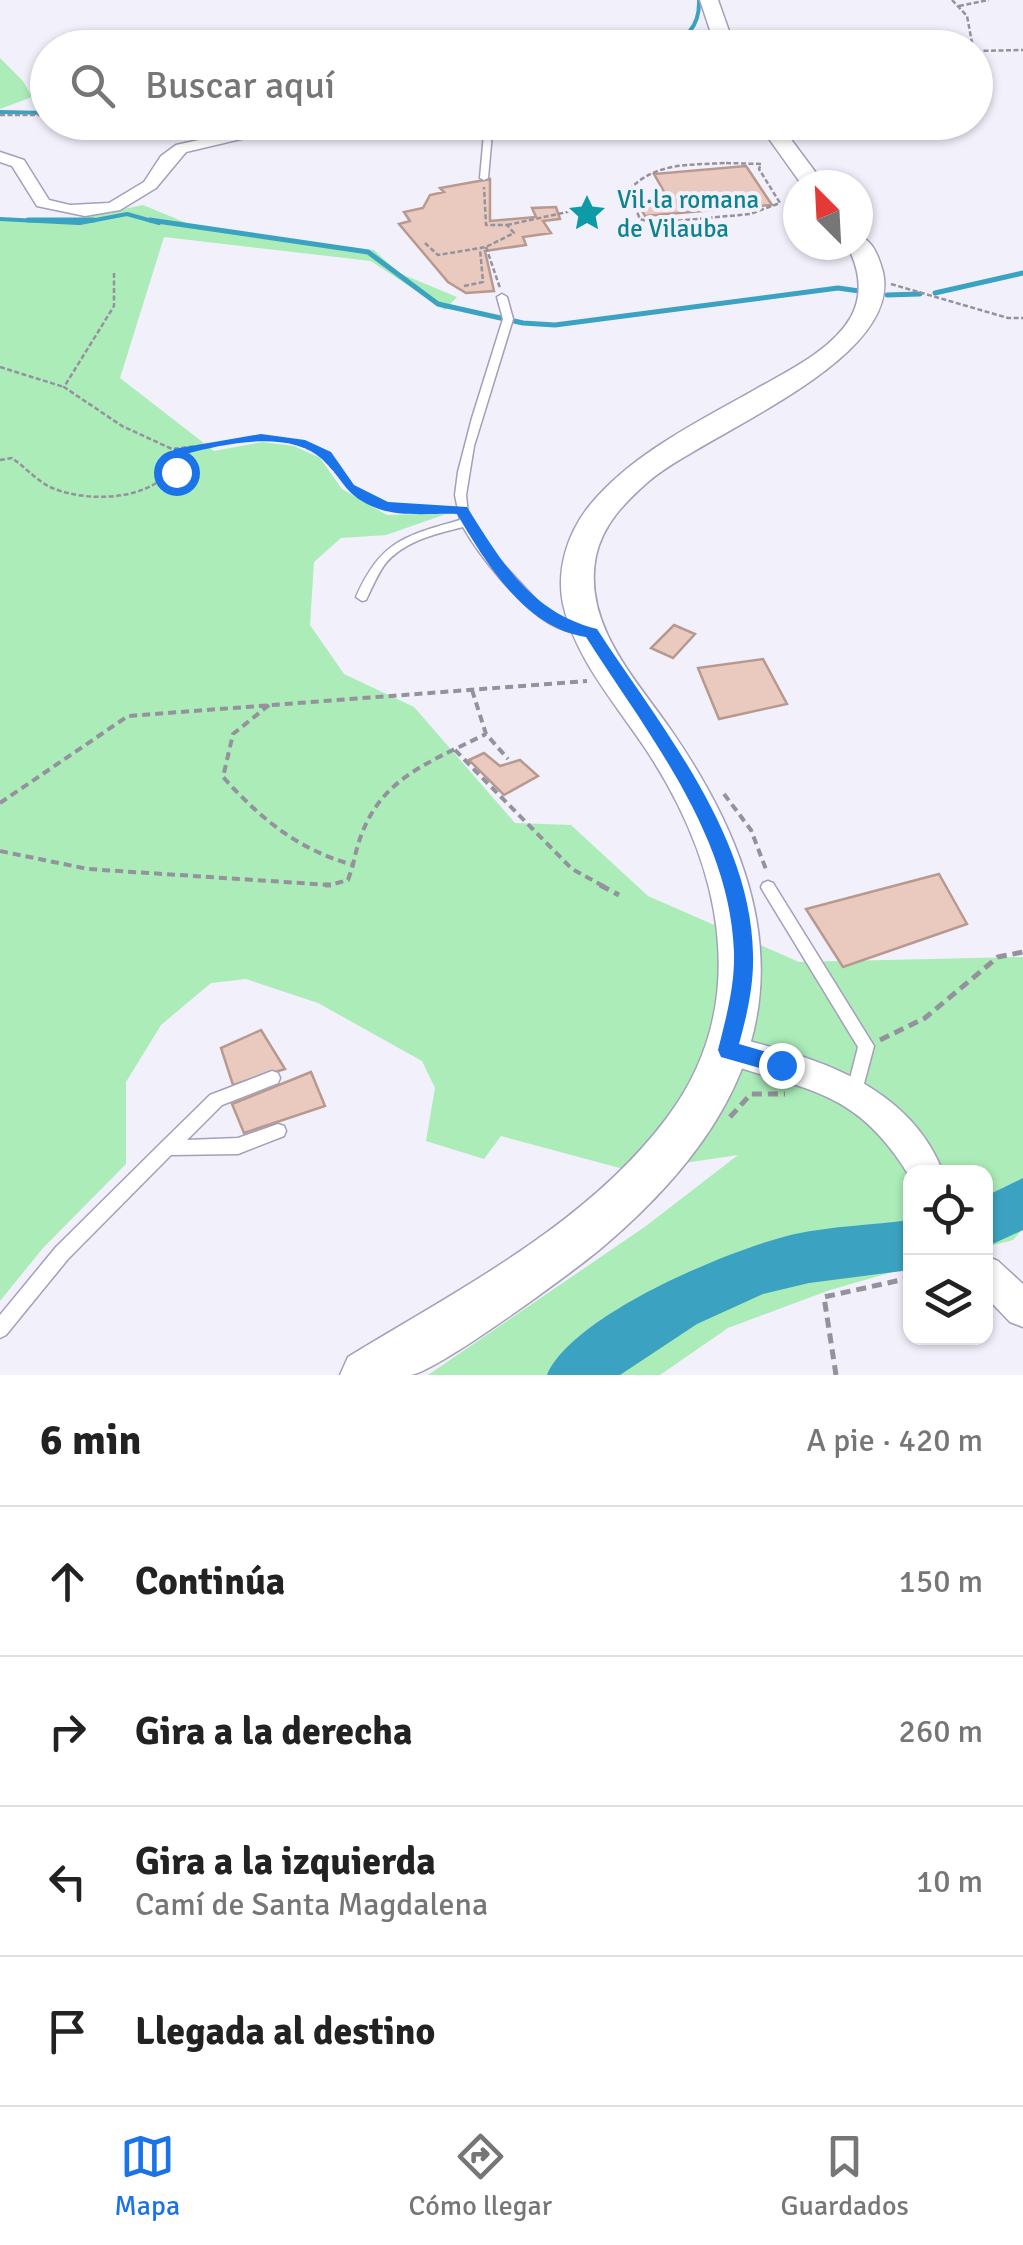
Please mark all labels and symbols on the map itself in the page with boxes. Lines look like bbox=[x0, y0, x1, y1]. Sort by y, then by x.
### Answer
north arrow bbox=[783, 170, 873, 260]
place label: Vil·la romana de Vilauba bbox=[617, 184, 759, 244]
place icon: Vil·la romana de Vilauba bbox=[566, 192, 608, 234]
route start bbox=[154, 450, 200, 496]
route end bbox=[759, 1043, 805, 1089]

